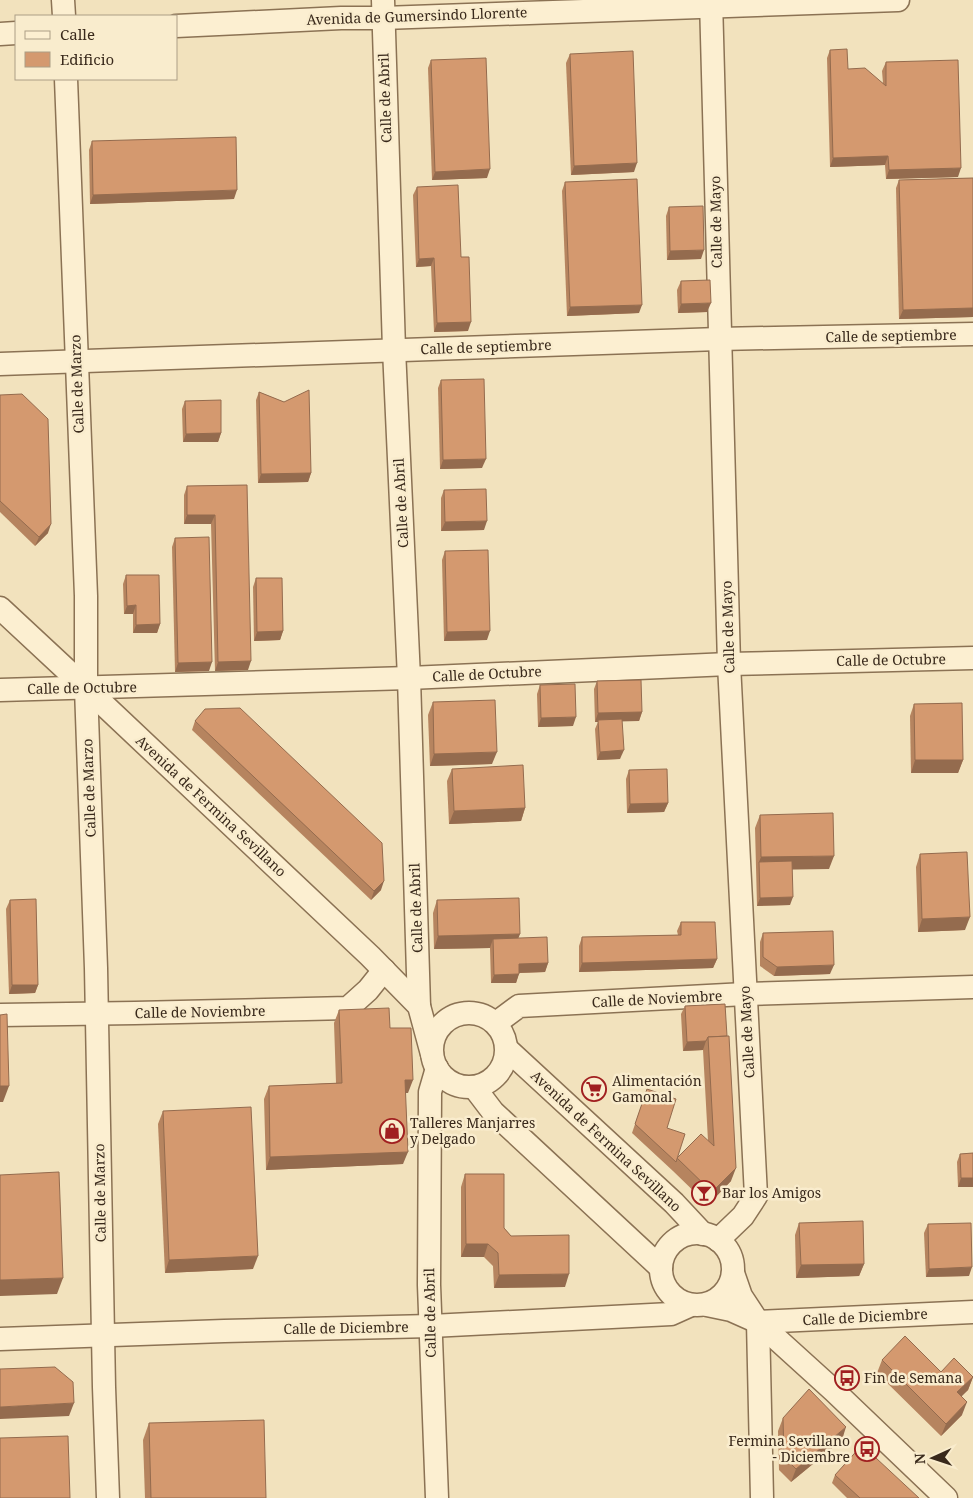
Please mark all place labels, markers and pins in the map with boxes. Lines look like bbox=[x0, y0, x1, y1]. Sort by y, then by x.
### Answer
place label: Alimentación Gamonal bbox=[612, 1071, 702, 1106]
supermarket icon: Alimentación Gamonal bbox=[581, 1076, 607, 1102]
place label: Talleres Manjarres y Delgado bbox=[410, 1113, 535, 1148]
shop icon: Talleres Manjarres y Delgado bbox=[379, 1118, 405, 1144]
bar icon: Bar los Amigos bbox=[691, 1180, 717, 1206]
place label: Bar los Amigos bbox=[722, 1183, 821, 1202]
bus stop icon: Fin de Semana bbox=[834, 1365, 860, 1391]
place label: Fin de Semana bbox=[864, 1368, 962, 1387]
place label: Fermina Sevillano - Diciembre bbox=[729, 1431, 850, 1466]
bus stop icon: Fermina Sevillano - Diciembre bbox=[854, 1436, 880, 1462]

